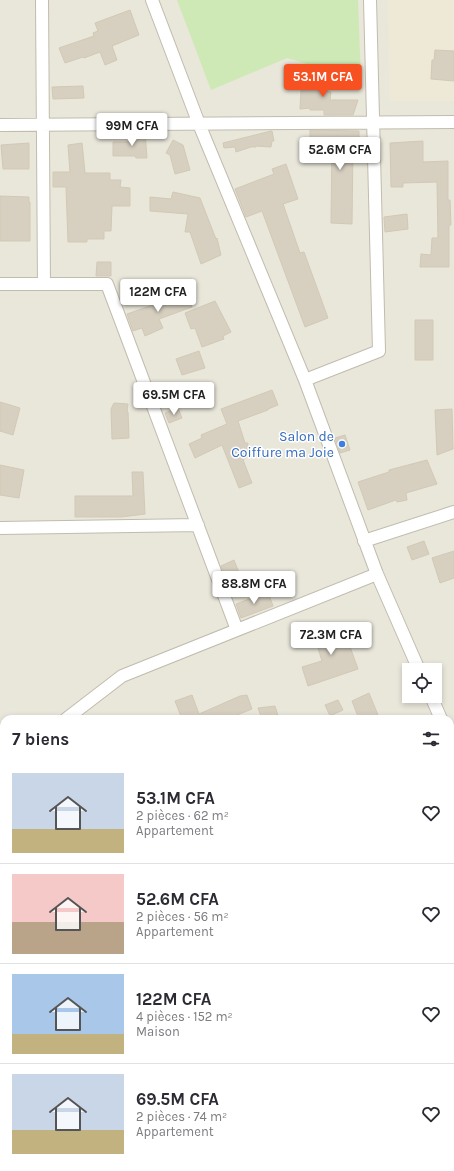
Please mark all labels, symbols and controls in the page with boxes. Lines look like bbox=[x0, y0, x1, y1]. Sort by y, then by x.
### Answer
pin: 53.1M CFA bbox=[277, 64, 369, 98]
text: 53.1M CFA bbox=[293, 69, 353, 84]
pin: 99M CFA bbox=[95, 113, 169, 147]
text: 99M CFA bbox=[105, 118, 159, 133]
pin: 52.6M CFA bbox=[294, 137, 386, 171]
text: 52.6M CFA bbox=[308, 142, 372, 157]
pin: 122M CFA bbox=[117, 279, 199, 313]
text: 122M CFA bbox=[129, 284, 187, 299]
pin: 69.5M CFA bbox=[128, 382, 220, 416]
text: 69.5M CFA bbox=[142, 387, 206, 402]
place label: Salon de Coiffure ma Joie bbox=[231, 428, 334, 461]
marker: Salon de Coiffure ma Joie bbox=[337, 439, 347, 449]
pin: 88.8M CFA bbox=[208, 571, 300, 605]
text: 88.8M CFA bbox=[221, 576, 287, 591]
pin: 72.3M CFA bbox=[285, 622, 377, 656]
text: 72.3M CFA bbox=[300, 627, 362, 642]
map controls bbox=[402, 663, 442, 703]
button: locate bbox=[402, 663, 442, 703]
icon: filters bbox=[420, 728, 442, 750]
text: 7 biens bbox=[12, 729, 69, 749]
text: 53.1M CFA bbox=[136, 788, 215, 808]
icon: home bbox=[44, 789, 92, 837]
icon: heart bbox=[420, 802, 442, 824]
text: 2 pièces · 62 m² bbox=[136, 808, 229, 823]
text: Appartement bbox=[136, 823, 214, 838]
text: 52.6M CFA bbox=[136, 889, 219, 909]
icon: home bbox=[44, 890, 92, 938]
icon: heart bbox=[420, 903, 442, 925]
text: 2 pièces · 56 m² bbox=[136, 909, 229, 924]
text: Appartement bbox=[136, 924, 214, 939]
text: 122M CFA bbox=[136, 989, 211, 1009]
icon: home bbox=[44, 990, 92, 1038]
icon: heart bbox=[420, 1003, 442, 1025]
text: 4 pièces · 152 m² bbox=[136, 1009, 233, 1024]
text: Maison bbox=[136, 1024, 180, 1039]
text: 69.5M CFA bbox=[136, 1089, 219, 1109]
icon: home bbox=[44, 1090, 92, 1138]
icon: heart bbox=[420, 1103, 442, 1125]
text: 2 pièces · 74 m² bbox=[136, 1109, 227, 1124]
text: Appartement bbox=[136, 1124, 214, 1139]

